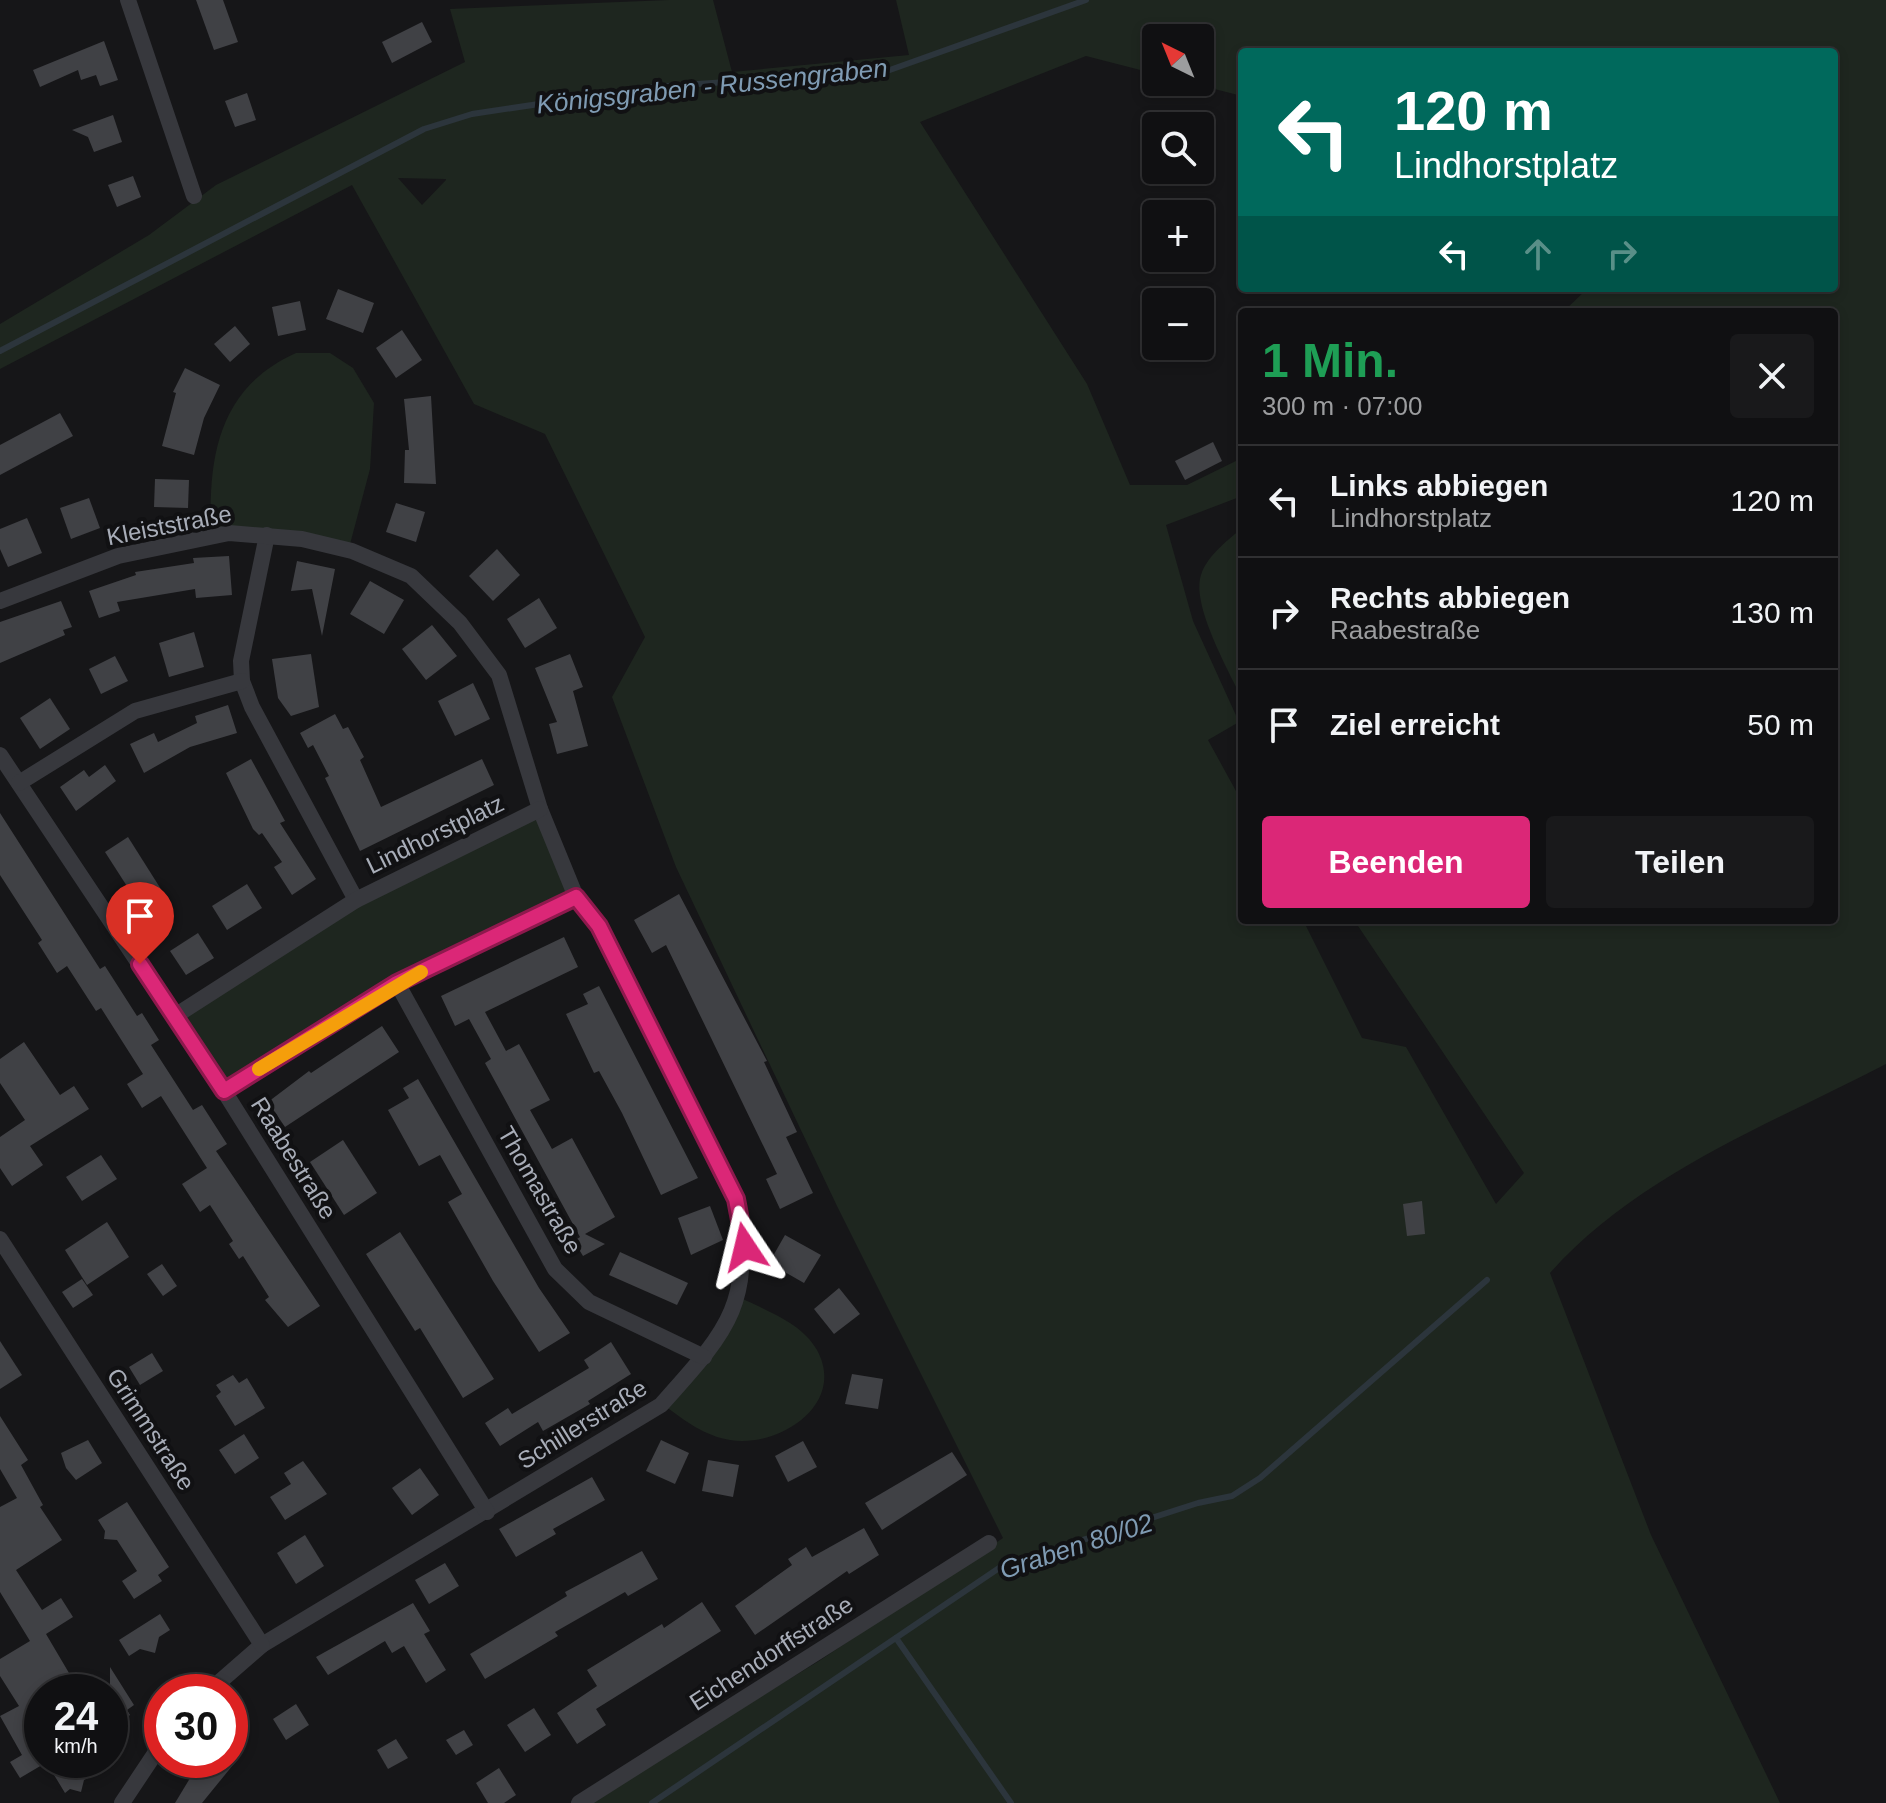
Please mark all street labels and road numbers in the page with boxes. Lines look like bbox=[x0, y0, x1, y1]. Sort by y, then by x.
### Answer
street label: Kleiststraße bbox=[104, 500, 234, 550]
street label: Lindhorstplatz bbox=[362, 789, 508, 879]
street label: Raabestraße bbox=[246, 1092, 342, 1224]
street label: Thomastraße bbox=[493, 1121, 587, 1259]
street label: Grimmstraße bbox=[102, 1363, 200, 1495]
street label: Schillerstraße bbox=[513, 1374, 651, 1474]
street label: Eichendorffstraße bbox=[684, 1590, 858, 1716]

